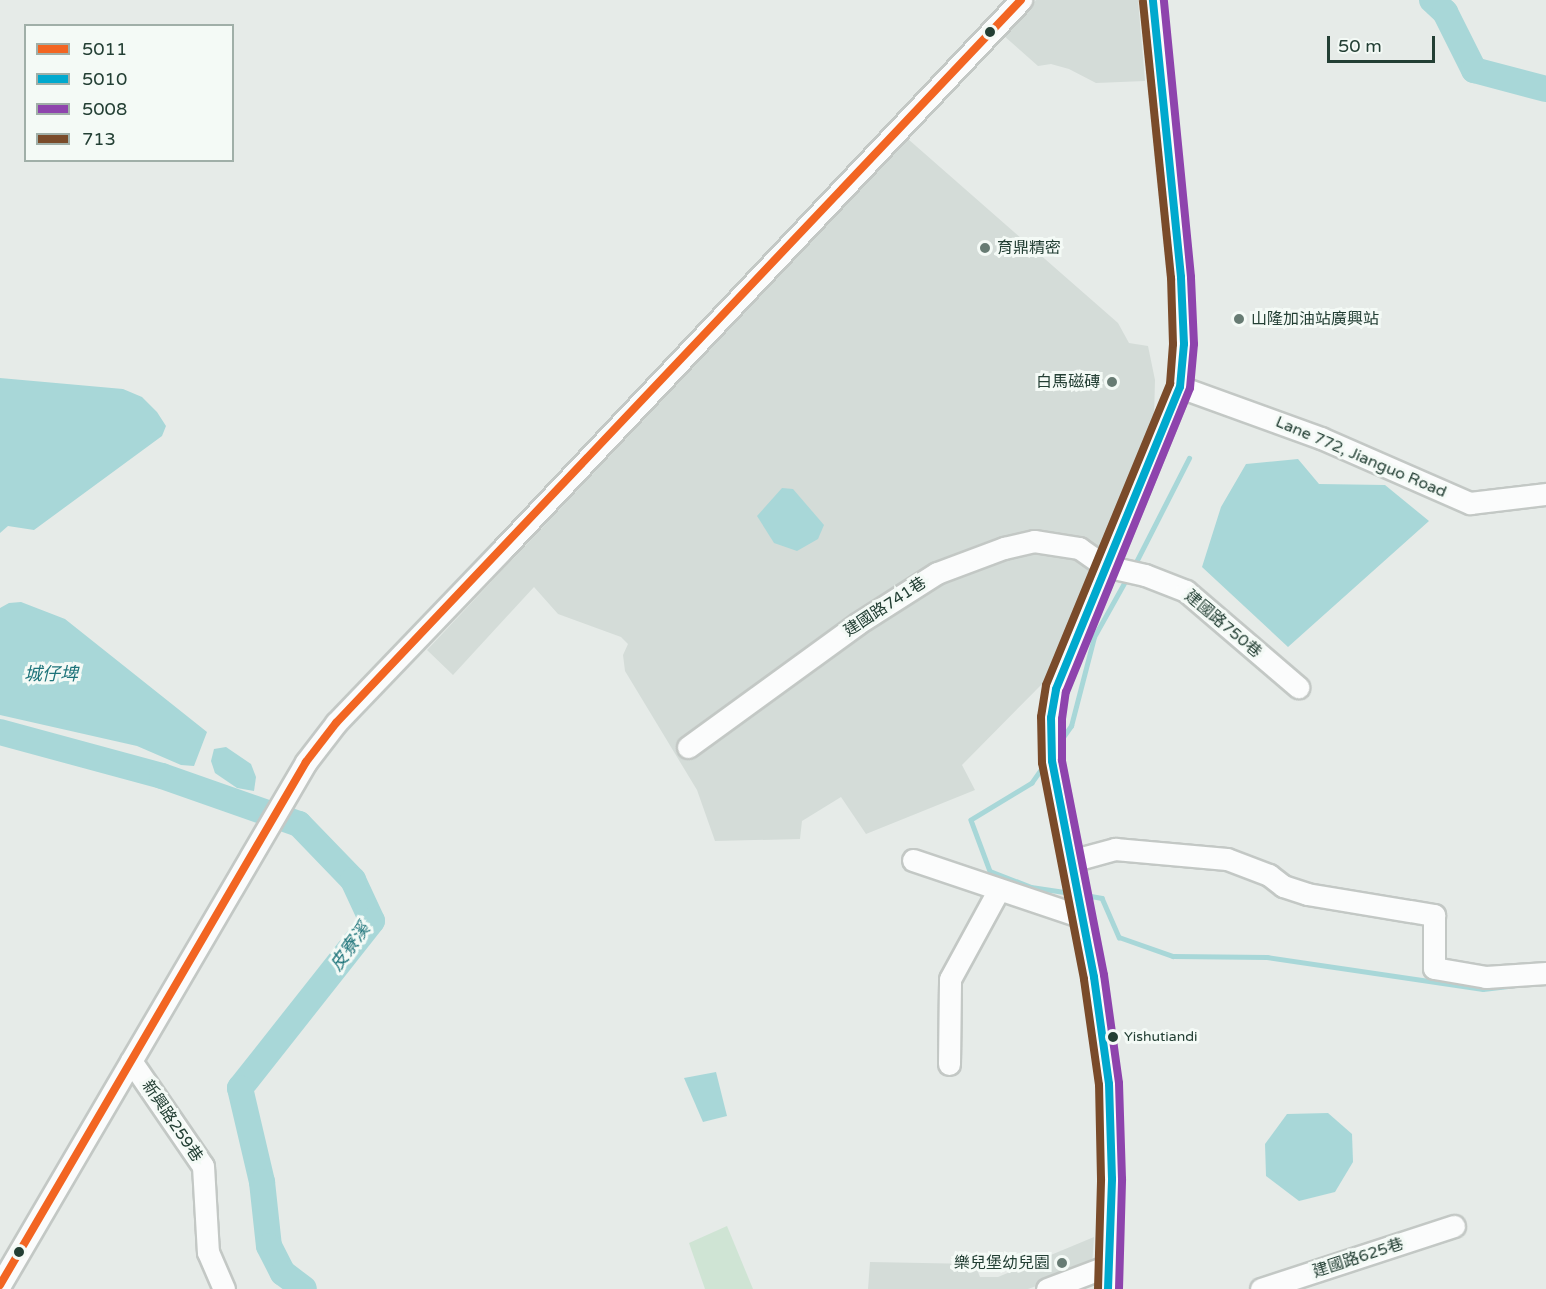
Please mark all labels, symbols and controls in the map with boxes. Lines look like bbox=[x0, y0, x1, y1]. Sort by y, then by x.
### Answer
legend bbox=[24, 24, 234, 162]
scale bar bbox=[1330, 24, 1438, 62]
unlabelled marker bbox=[984, 26, 996, 38]
text: 50 m bbox=[1338, 35, 1382, 57]
text: 5011 bbox=[82, 38, 127, 60]
text: 5010 bbox=[82, 68, 127, 90]
text: 5008 bbox=[82, 98, 127, 120]
text: 713 bbox=[82, 128, 116, 150]
place label: 育鼎精密 bbox=[997, 238, 1061, 258]
marker: 育鼎精密 bbox=[978, 241, 992, 255]
place label: 山隆加油站廣興站 bbox=[1251, 309, 1379, 329]
marker: 山隆加油站廣興站 bbox=[1232, 312, 1246, 326]
place label: 白馬磁磚 bbox=[1036, 372, 1100, 392]
marker: 白馬磁磚 bbox=[1105, 375, 1119, 389]
street label: Lane 772, Jianguo Road bbox=[1273, 412, 1449, 502]
street label: 建國路741巷 bbox=[840, 573, 930, 641]
street label: 建國路750巷 bbox=[1181, 586, 1265, 662]
water label: 城仔埤 bbox=[24, 663, 78, 685]
water label: 皮寮溪 bbox=[325, 919, 375, 975]
place label: Yishutiandi bbox=[1124, 1029, 1198, 1045]
marker: Yishutiandi bbox=[1107, 1031, 1119, 1043]
street label: 新興路259巷 bbox=[138, 1077, 206, 1165]
street label: 建國路625巷 bbox=[1310, 1234, 1406, 1282]
unlabelled marker bbox=[13, 1246, 25, 1258]
place label: 樂兒堡幼兒園 bbox=[954, 1253, 1050, 1273]
marker: 樂兒堡幼兒園 bbox=[1055, 1256, 1069, 1270]

